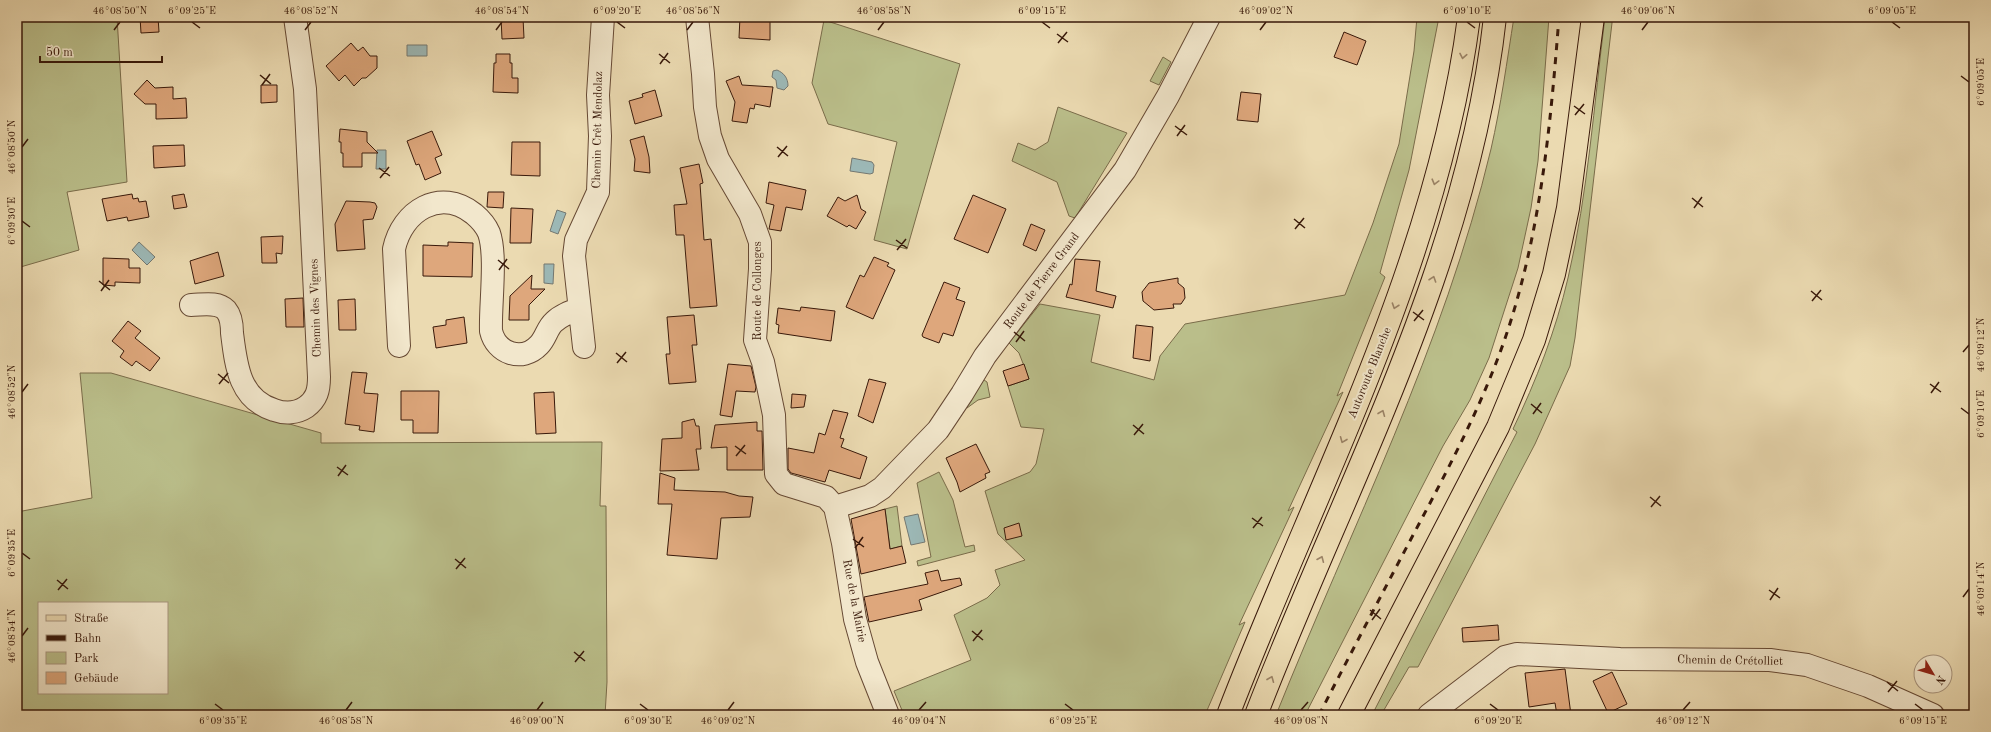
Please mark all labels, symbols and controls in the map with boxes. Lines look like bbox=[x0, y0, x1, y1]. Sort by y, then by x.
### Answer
text: 46°08'50"N bbox=[93, 6, 148, 16]
text: 6°09'25"E bbox=[168, 6, 216, 16]
text: 46°08'52"N bbox=[284, 6, 339, 16]
text: 46°08'54"N bbox=[475, 6, 530, 16]
text: 6°09'20"E bbox=[593, 6, 641, 16]
text: 46°08'56"N bbox=[666, 6, 721, 16]
text: 46°08'58"N bbox=[857, 6, 912, 16]
text: 6°09'15"E bbox=[1018, 6, 1066, 16]
text: 46°09'02"N bbox=[1239, 6, 1294, 16]
text: 6°09'10"E bbox=[1443, 6, 1491, 16]
text: 46°09'06"N bbox=[1621, 6, 1676, 16]
text: 6°09'05"E bbox=[1868, 6, 1916, 16]
scale bar bbox=[40, 38, 162, 64]
text: 50 m bbox=[46, 46, 73, 59]
one-way arrow bbox=[1460, 52, 1468, 59]
text: 6°09'05"E bbox=[1976, 58, 1986, 106]
street label: Chemin Crêt Mendolaz bbox=[591, 71, 605, 189]
text: 46°08'50"N bbox=[7, 119, 17, 174]
one-way arrow bbox=[1431, 179, 1440, 186]
text: 6°09'30"E bbox=[7, 197, 17, 245]
street label: Route de Pierre Grand bbox=[1002, 231, 1082, 331]
street label: Route de Collonges bbox=[752, 241, 764, 341]
street label: Chemin des Vignes bbox=[308, 258, 324, 358]
one-way arrow bbox=[1428, 275, 1437, 282]
one-way arrow bbox=[1392, 303, 1400, 310]
text: 46°09'12"N bbox=[1976, 317, 1986, 372]
street label: Autoroute Blanche bbox=[1346, 325, 1394, 420]
text: 46°08'52"N bbox=[7, 364, 17, 419]
text: 6°09'10"E bbox=[1976, 390, 1986, 438]
one-way arrow bbox=[1378, 410, 1386, 417]
one-way arrow bbox=[1340, 436, 1348, 444]
text: 6°09'35"E bbox=[7, 529, 17, 577]
one-way arrow bbox=[1317, 556, 1325, 563]
street label: Rue de la Mairie bbox=[840, 558, 868, 644]
text: 46°09'14"N bbox=[1976, 561, 1986, 616]
legend bbox=[38, 602, 168, 694]
text: 46°08'54"N bbox=[7, 608, 17, 663]
text: Straße bbox=[74, 613, 109, 625]
text: Bahn bbox=[74, 633, 102, 645]
text: Park bbox=[74, 653, 99, 665]
street label: Chemin de Crétolliet bbox=[1677, 654, 1783, 668]
north arrow bbox=[1913, 654, 1953, 694]
text: Gebäude bbox=[74, 673, 119, 685]
text: N bbox=[1932, 673, 1947, 686]
one-way arrow bbox=[1266, 675, 1274, 683]
text: 6°09'35"E bbox=[199, 716, 247, 726]
text: 46°08'58"N bbox=[319, 716, 374, 726]
text: 46°09'00"N bbox=[510, 716, 565, 726]
text: 6°09'30"E bbox=[624, 716, 672, 726]
text: 46°09'02"N bbox=[701, 716, 756, 726]
text: 46°09'04"N bbox=[892, 716, 947, 726]
text: 6°09'25"E bbox=[1049, 716, 1097, 726]
text: 46°09'08"N bbox=[1274, 716, 1329, 726]
text: 6°09'20"E bbox=[1474, 716, 1522, 726]
text: 46°09'12"N bbox=[1656, 716, 1711, 726]
text: 6°09'15"E bbox=[1899, 716, 1947, 726]

